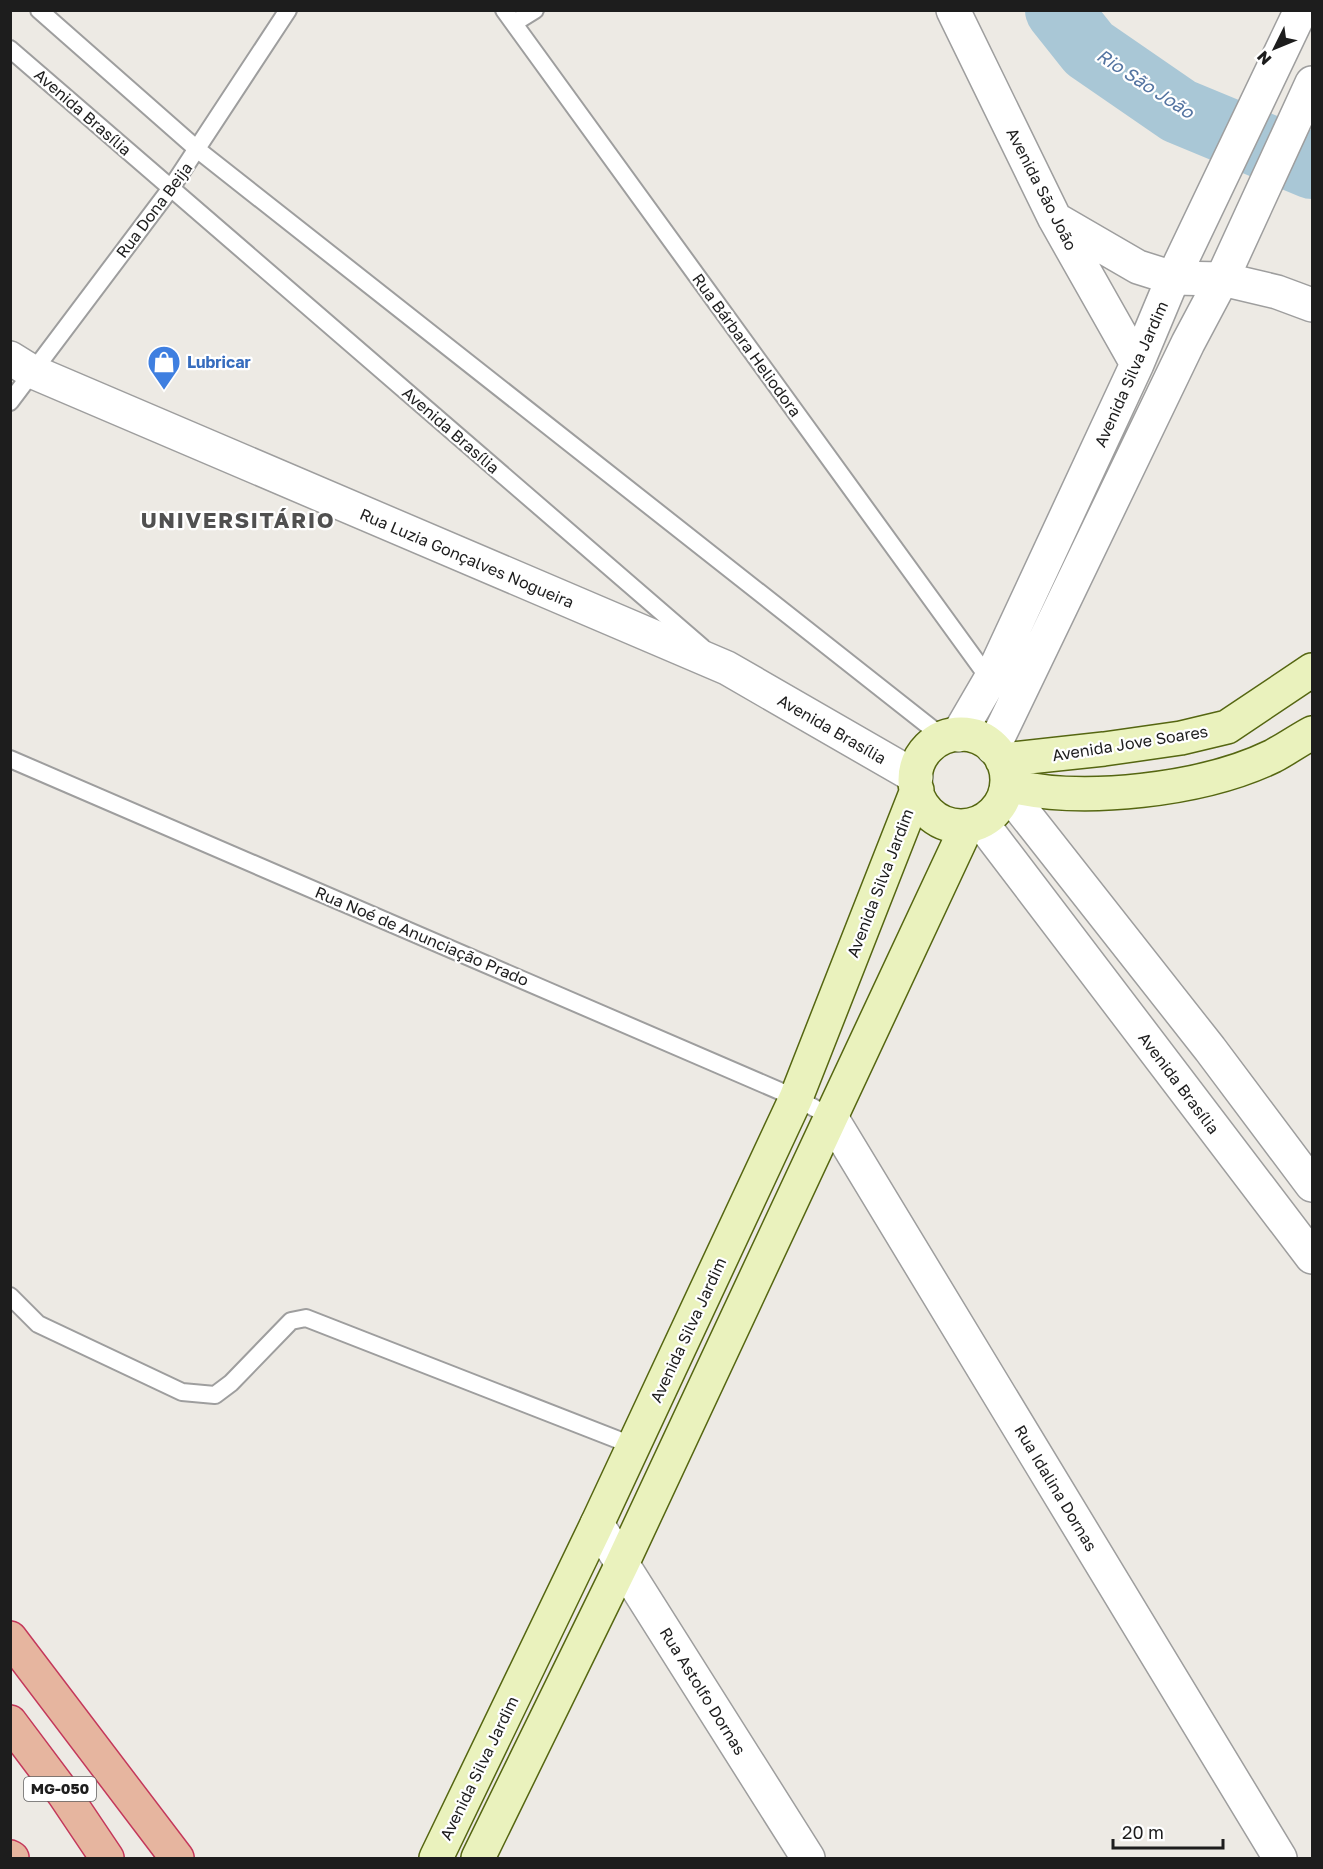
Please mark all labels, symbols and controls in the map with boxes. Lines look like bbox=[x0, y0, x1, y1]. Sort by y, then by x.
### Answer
north arrow bbox=[1245, 18, 1305, 78]
water label: Rio São João bbox=[1093, 44, 1199, 123]
text: N bbox=[1253, 47, 1275, 70]
street label: Avenida Brasília bbox=[30, 64, 136, 160]
street label: Avenida São João bbox=[1003, 124, 1081, 254]
street label: Rua Dona Beija bbox=[112, 158, 196, 262]
street label: Rua Bárbara Heliodora bbox=[688, 269, 806, 421]
street label: Avenida Silva Jardim bbox=[1090, 298, 1172, 450]
shop icon: Lubricar bbox=[146, 344, 182, 391]
place label: Lubricar bbox=[187, 352, 251, 372]
street label: Avenida Brasília bbox=[398, 382, 504, 478]
street label: Rua Luzia Gonçalves Nogueira bbox=[357, 504, 577, 612]
district label: UNIVERSITÁRIO bbox=[141, 506, 335, 533]
street label: Avenida Brasília bbox=[774, 690, 890, 768]
street label: Avenida Jove Soares bbox=[1051, 721, 1209, 765]
street label: Avenida Silva Jardim bbox=[842, 806, 918, 960]
street label: Rua Noé de Anunciação Prado bbox=[312, 882, 532, 990]
street label: Avenida Brasília bbox=[1134, 1028, 1224, 1138]
street label: Avenida Silva Jardim bbox=[646, 1254, 730, 1406]
street label: Rua Idalina Dornas bbox=[1010, 1421, 1102, 1555]
street label: Rua Astolfo Dornas bbox=[656, 1623, 750, 1759]
street label: Avenida Silva Jardim bbox=[435, 1693, 523, 1843]
road number: MG-050 bbox=[24, 1777, 96, 1801]
scale bar bbox=[1113, 1812, 1222, 1850]
text: 20 m bbox=[1122, 1821, 1164, 1843]

